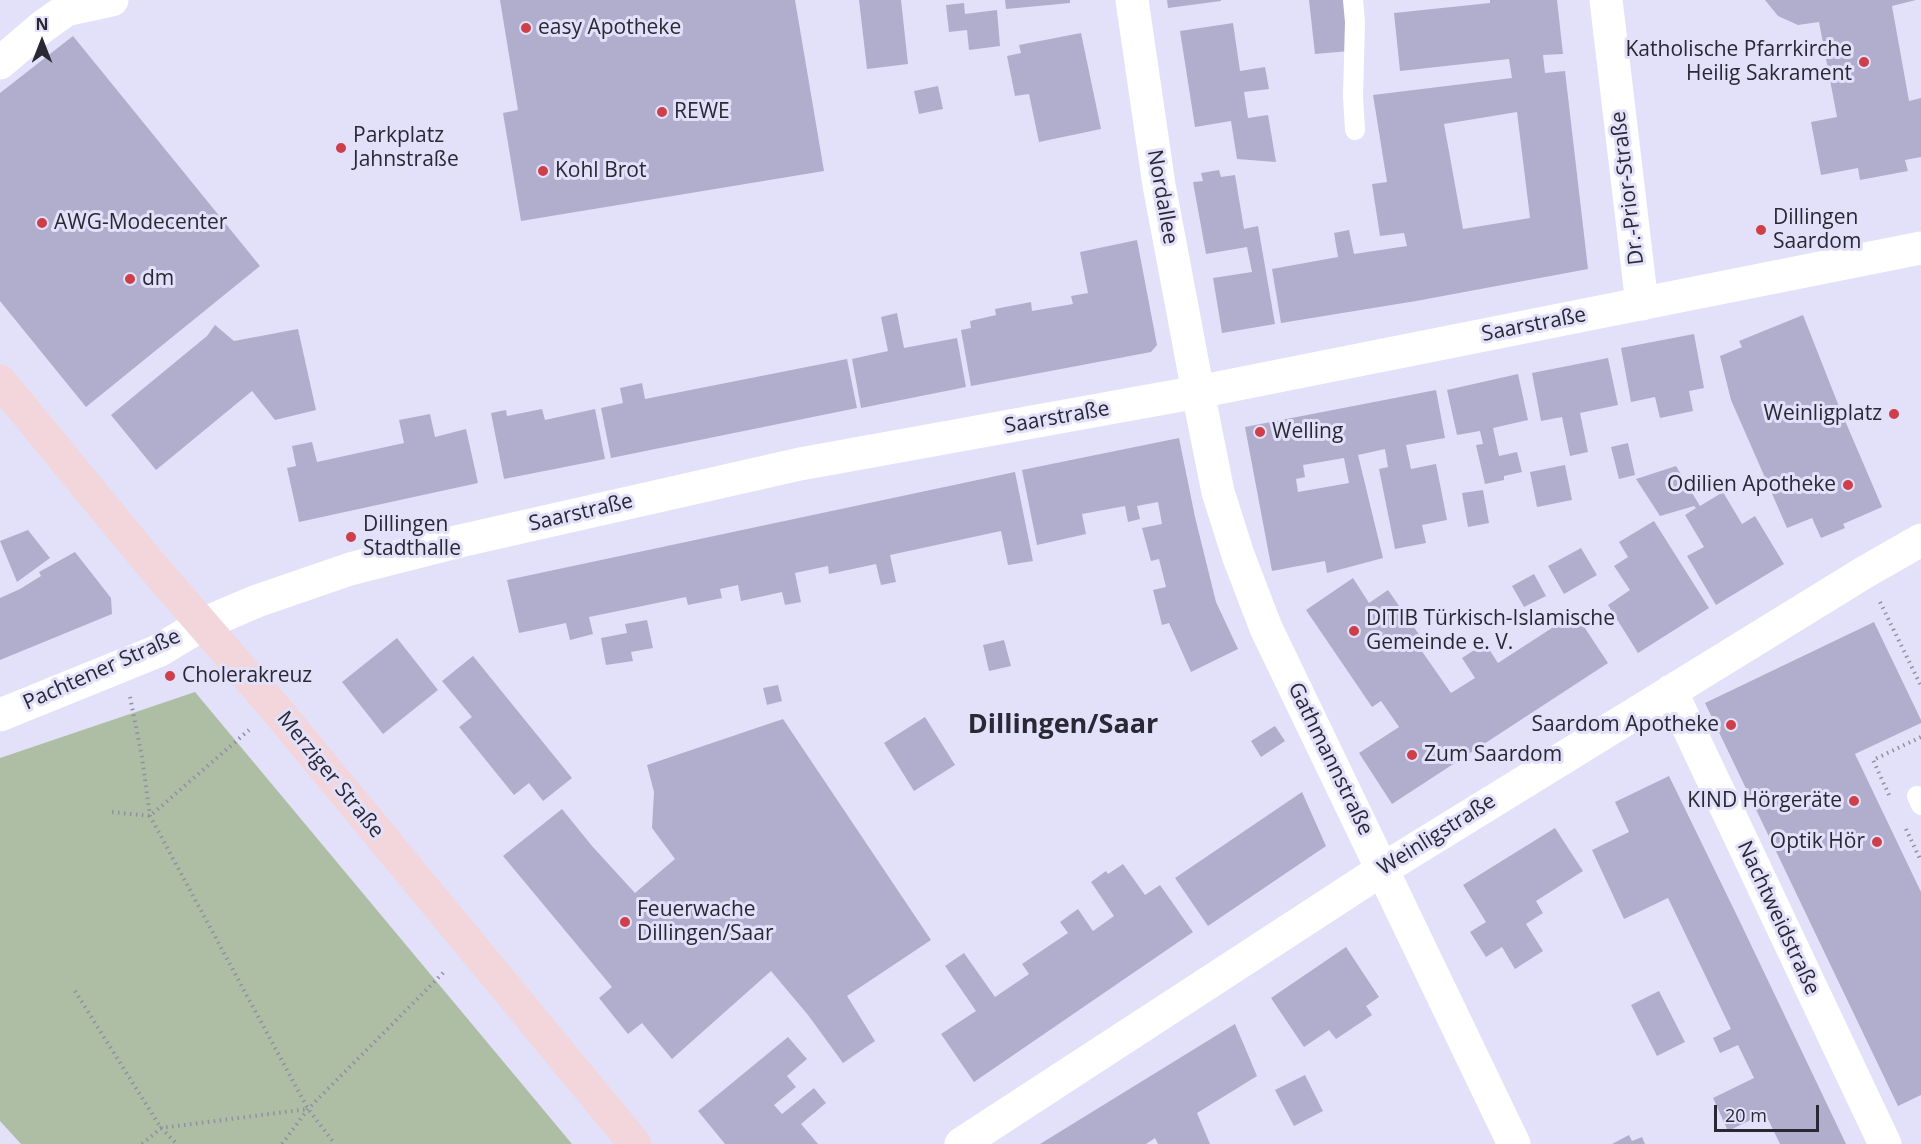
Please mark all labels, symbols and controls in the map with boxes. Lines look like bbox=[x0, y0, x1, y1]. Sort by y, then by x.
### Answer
north arrow bbox=[12, 12, 72, 72]
text: N bbox=[35, 13, 49, 35]
place label: easy Apotheke bbox=[538, 15, 681, 41]
marker: easy Apotheke bbox=[519, 21, 533, 35]
place label: Katholische Pfarrkirche Heilig Sakrament bbox=[1626, 37, 1852, 87]
marker: Katholische Pfarrkirche Heilig Sakrament bbox=[1857, 55, 1871, 69]
place label: REWE bbox=[674, 99, 730, 125]
marker: REWE bbox=[655, 105, 669, 119]
street label: Dr.-Prior-Straße bbox=[1606, 110, 1650, 266]
place label: Parkplatz Jahnstraße bbox=[353, 123, 459, 173]
marker: Parkplatz Jahnstraße bbox=[334, 141, 348, 155]
street label: Nordallee bbox=[1141, 148, 1183, 246]
place label: Kohl Brot bbox=[555, 158, 646, 184]
marker: Kohl Brot bbox=[536, 164, 550, 178]
place label: Dillingen Saardom bbox=[1773, 205, 1861, 255]
place label: AWG-Modecenter bbox=[54, 210, 227, 236]
marker: AWG-Modecenter bbox=[35, 216, 49, 230]
marker: Dillingen Saardom bbox=[1754, 223, 1768, 237]
place label: dm bbox=[142, 266, 174, 292]
marker: dm bbox=[123, 272, 137, 286]
street label: Saarstraße bbox=[1480, 303, 1588, 347]
street label: Saarstraße bbox=[1003, 396, 1111, 440]
place label: Weinligplatz bbox=[1763, 401, 1882, 427]
marker: Weinligplatz bbox=[1887, 407, 1901, 421]
place label: Welling bbox=[1272, 419, 1343, 445]
marker: Welling bbox=[1253, 425, 1267, 439]
place label: Odilien Apotheke bbox=[1667, 472, 1836, 498]
marker: Odilien Apotheke bbox=[1841, 478, 1855, 492]
street label: Saarstraße bbox=[527, 489, 635, 537]
place label: Dillingen Stadthalle bbox=[363, 512, 461, 562]
marker: Dillingen Stadthalle bbox=[344, 530, 358, 544]
place label: DITIB Türkisch-Islamische Gemeinde e. V. bbox=[1366, 606, 1615, 656]
street label: Pachtener Straße bbox=[20, 624, 184, 716]
marker: DITIB Türkisch-Islamische Gemeinde e. V. bbox=[1347, 624, 1361, 638]
place label: Cholerakreuz bbox=[182, 663, 312, 689]
marker: Cholerakreuz bbox=[163, 669, 177, 683]
street label: Gathmannstraße bbox=[1282, 679, 1378, 839]
street label: Merziger Straße bbox=[271, 707, 389, 843]
district label: Dillingen/Saar bbox=[968, 709, 1158, 741]
place label: Saardom Apotheke bbox=[1531, 712, 1719, 738]
marker: Saardom Apotheke bbox=[1724, 718, 1738, 732]
place label: Zum Saardom bbox=[1424, 742, 1562, 768]
marker: Zum Saardom bbox=[1405, 748, 1419, 762]
place label: KIND Hörgeräte bbox=[1687, 788, 1842, 814]
street label: Weinligstraße bbox=[1374, 789, 1500, 881]
marker: KIND Hörgeräte bbox=[1847, 794, 1861, 808]
place label: Optik Hör bbox=[1770, 829, 1865, 855]
marker: Optik Hör bbox=[1870, 835, 1884, 849]
street label: Nachtweidstraße bbox=[1731, 837, 1825, 999]
place label: Feuerwache Dillingen/Saar bbox=[637, 897, 774, 947]
marker: Feuerwache Dillingen/Saar bbox=[618, 915, 632, 929]
scale bar bbox=[1717, 1093, 1822, 1131]
text: 20 m bbox=[1725, 1103, 1767, 1127]

